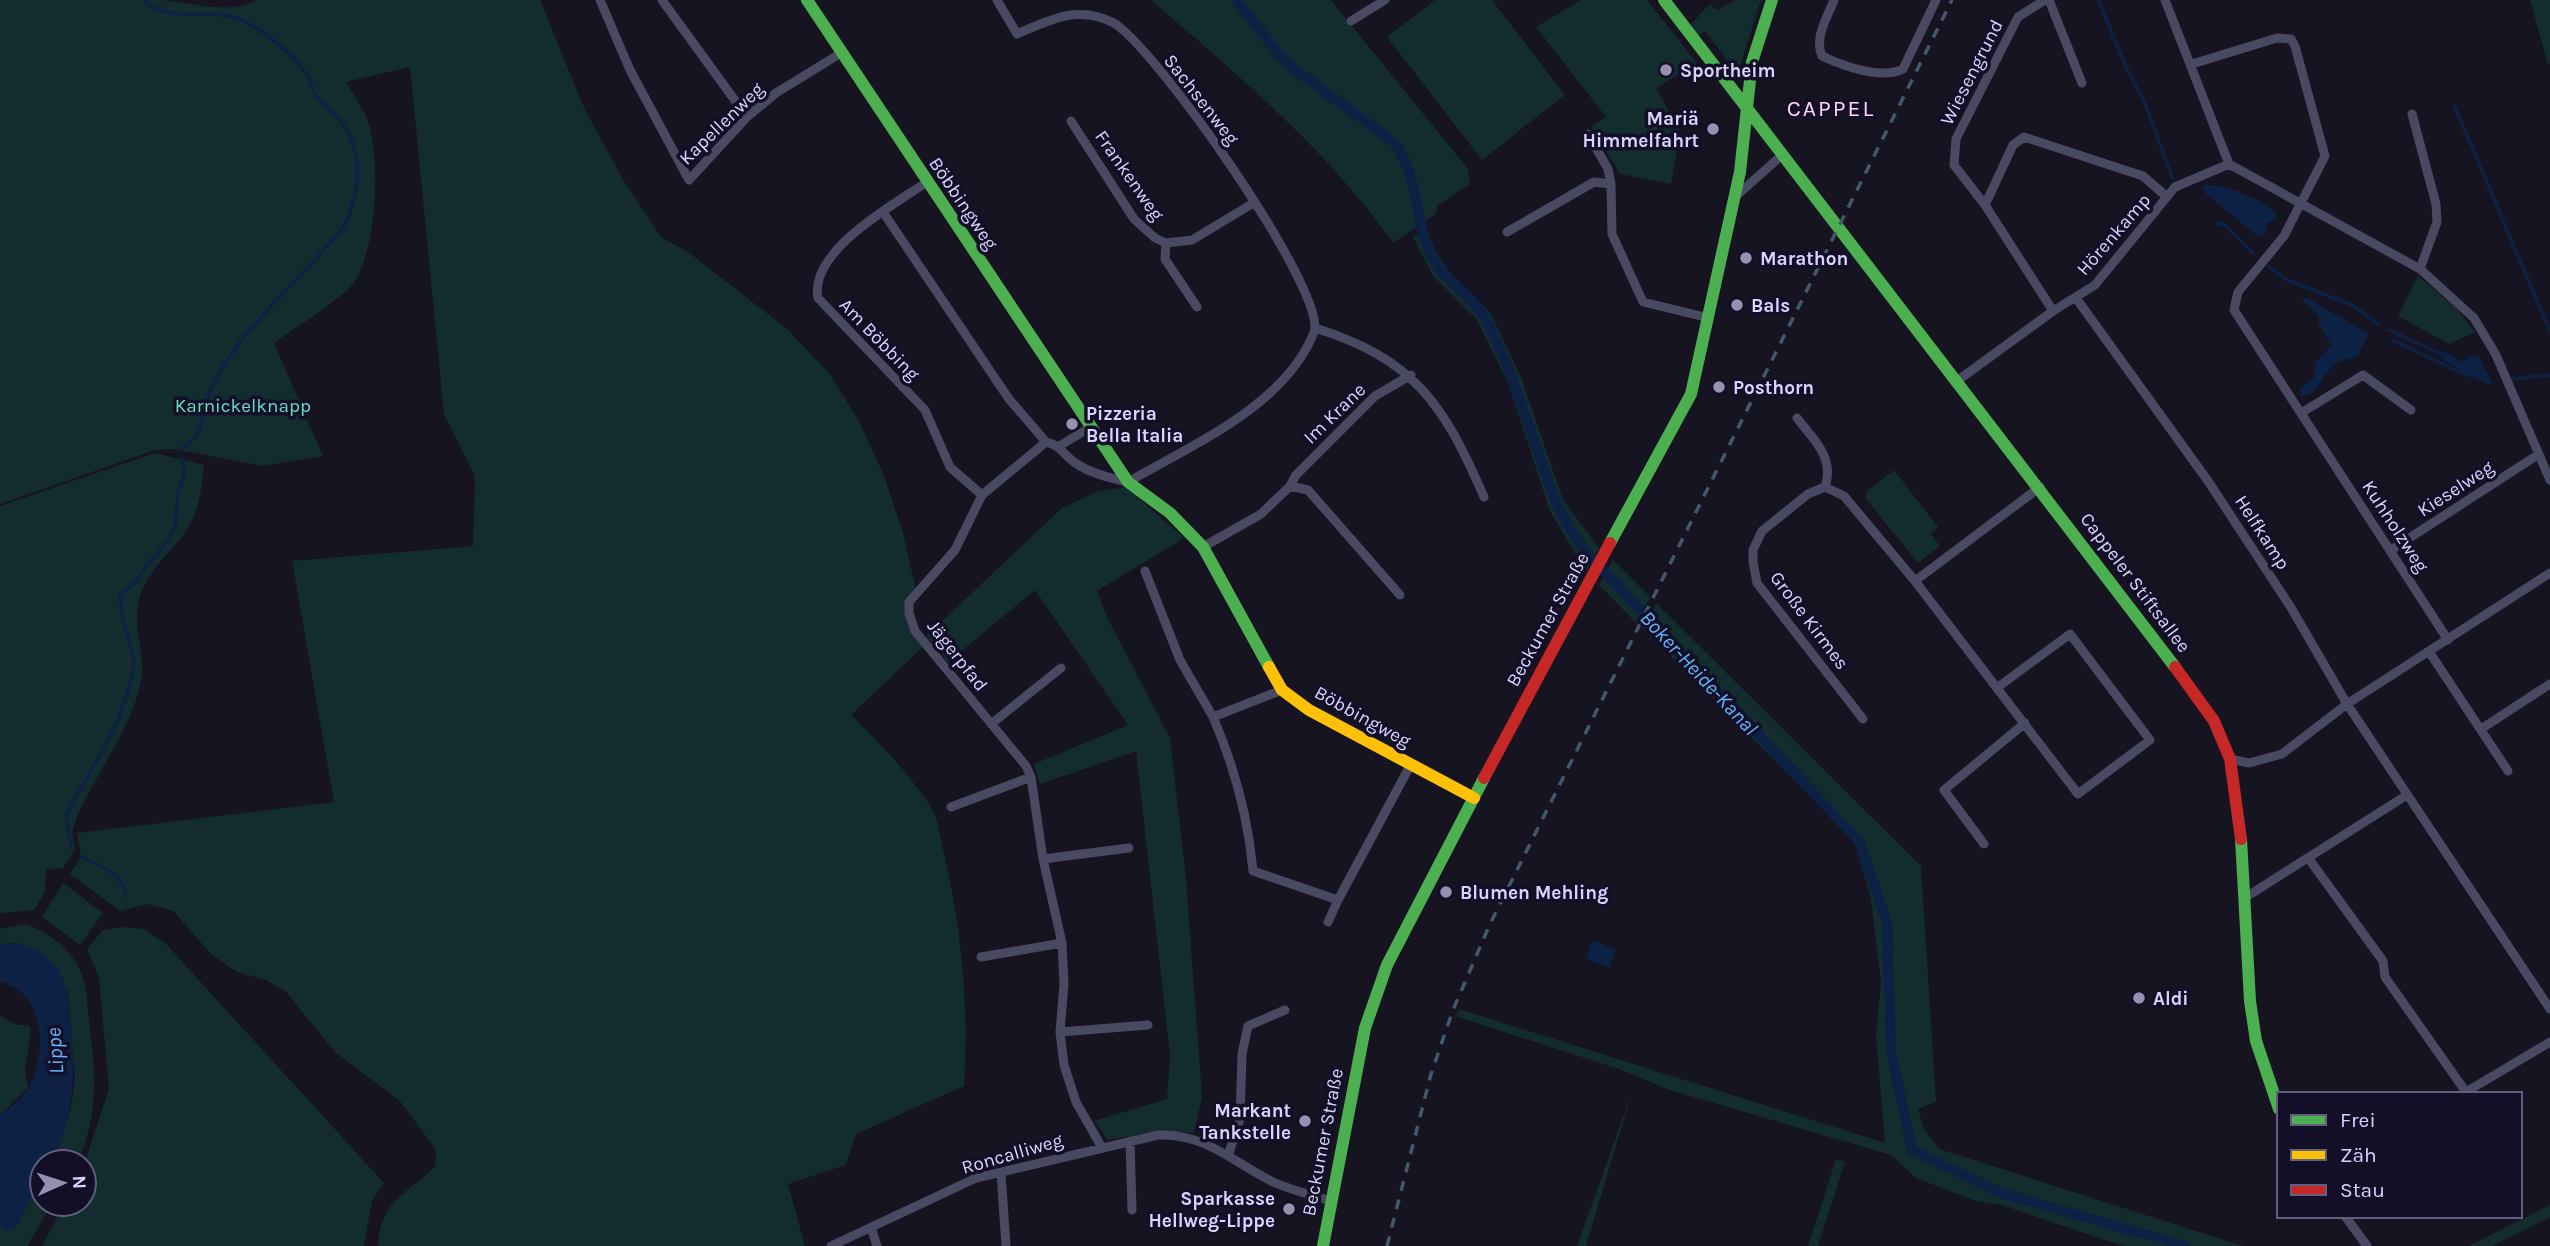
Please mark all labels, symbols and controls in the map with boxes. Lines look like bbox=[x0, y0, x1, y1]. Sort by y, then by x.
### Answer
street label: Wiesengrund bbox=[1936, 16, 2008, 129]
street label: Sachsenweg bbox=[1159, 50, 1244, 149]
place label: Sportheim bbox=[1680, 60, 1776, 82]
marker: Sportheim bbox=[1658, 62, 1674, 78]
street label: Kapellenweg bbox=[675, 78, 769, 169]
district label: CAPPEL bbox=[1787, 95, 1875, 122]
place label: Mariä Himmelfahrt bbox=[1583, 108, 1699, 152]
marker: Mariä Himmelfahrt bbox=[1705, 121, 1721, 137]
street label: Frankenweg bbox=[1090, 126, 1168, 225]
street label: Böbbingweg bbox=[924, 153, 1002, 254]
street label: Hörenkamp bbox=[2072, 189, 2155, 280]
place label: Marathon bbox=[1760, 248, 1848, 270]
marker: Marathon bbox=[1738, 250, 1754, 266]
street label: Am Böbbing bbox=[835, 294, 924, 386]
place label: Bals bbox=[1751, 295, 1790, 317]
marker: Bals bbox=[1729, 297, 1745, 313]
place label: Posthorn bbox=[1733, 377, 1814, 399]
street label: Im Krane bbox=[1299, 379, 1370, 449]
marker: Posthorn bbox=[1711, 379, 1727, 395]
park label: Karnickelknapp bbox=[175, 395, 311, 417]
place label: Pizzeria Bella Italia bbox=[1086, 403, 1183, 447]
marker: Pizzeria Bella Italia bbox=[1064, 416, 1080, 432]
street label: Kieselweg bbox=[2413, 456, 2498, 522]
street label: Kuhholzweg bbox=[2357, 477, 2433, 577]
street label: Helfkamp bbox=[2230, 491, 2294, 574]
street label: Cappeler Stiftsallee bbox=[2076, 508, 2195, 657]
street label: Beckumer Straße bbox=[1502, 549, 1594, 690]
street label: Große Kirmes bbox=[1765, 567, 1853, 674]
water label: Boker-Heide-Kanal bbox=[1635, 606, 1763, 740]
street label: Jägerpfad bbox=[922, 615, 992, 696]
street label: Böbbingweg bbox=[1310, 681, 1415, 753]
place label: Blumen Mehling bbox=[1460, 882, 1608, 904]
marker: Blumen Mehling bbox=[1438, 884, 1454, 900]
place label: Aldi bbox=[2153, 988, 2189, 1010]
marker: Aldi bbox=[2131, 990, 2147, 1006]
water label: Lippe bbox=[41, 1027, 69, 1075]
street label: Beckumer Straße bbox=[1298, 1067, 1348, 1218]
legend bbox=[2277, 1092, 2522, 1218]
place label: Markant Tankstelle bbox=[1199, 1100, 1291, 1144]
text: Frei bbox=[2340, 1108, 2376, 1132]
marker: Markant Tankstelle bbox=[1297, 1113, 1313, 1129]
street label: Roncalliweg bbox=[959, 1129, 1066, 1179]
text: Zäh bbox=[2340, 1143, 2377, 1167]
north arrow bbox=[28, 1148, 98, 1218]
text: N bbox=[68, 1175, 90, 1190]
text: Stau bbox=[2340, 1178, 2385, 1202]
place label: Sparkasse Hellweg-Lippe bbox=[1148, 1188, 1275, 1232]
marker: Sparkasse Hellweg-Lippe bbox=[1281, 1201, 1297, 1217]

